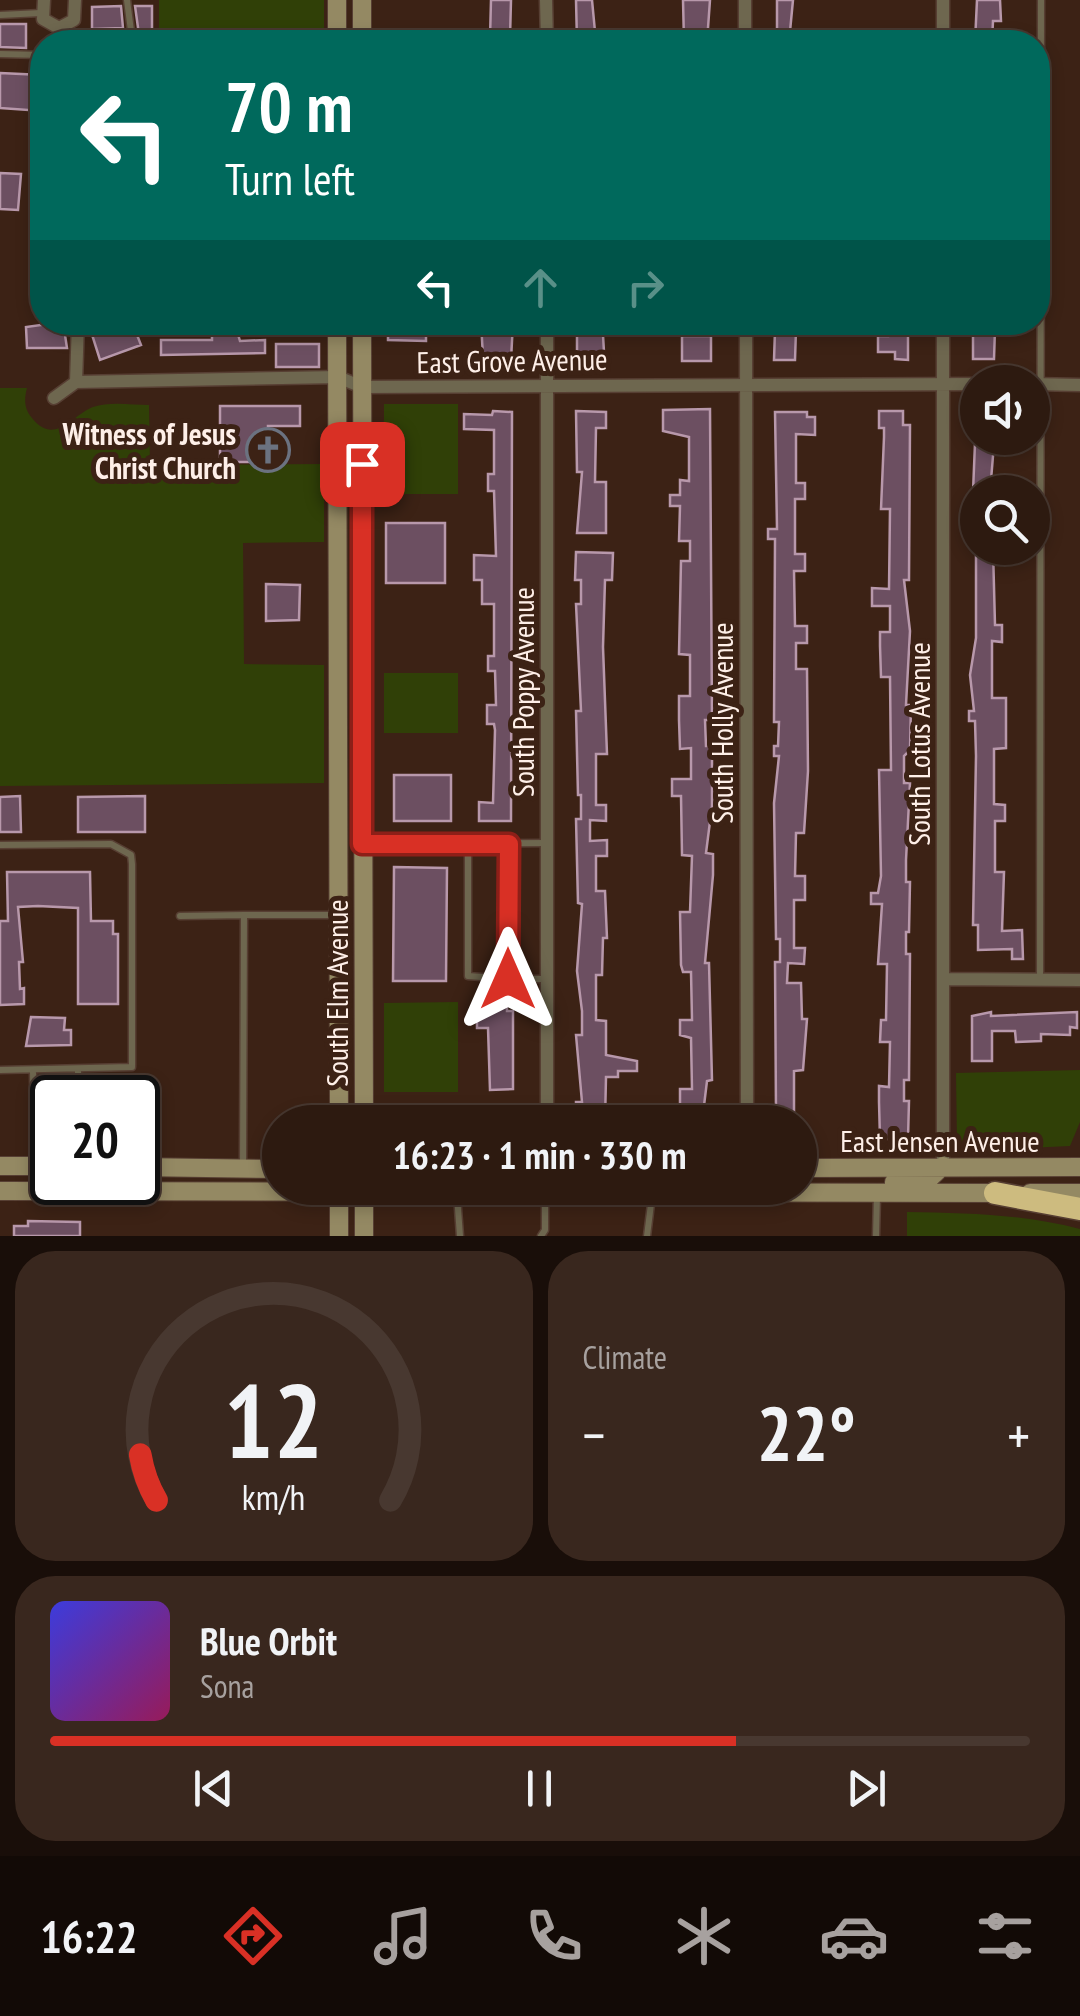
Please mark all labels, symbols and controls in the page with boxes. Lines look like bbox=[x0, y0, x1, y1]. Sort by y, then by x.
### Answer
text: 70 m bbox=[225, 61, 353, 151]
icon: left bbox=[60, 70, 190, 200]
text: Turn left bbox=[225, 149, 355, 207]
icon: left bbox=[408, 260, 463, 315]
icon: ahead bbox=[513, 260, 568, 315]
icon: right bbox=[618, 260, 673, 315]
street label: East Grove Avenue bbox=[416, 339, 608, 381]
map controls bbox=[960, 365, 1050, 565]
button: sound bbox=[960, 365, 1050, 455]
place label: Witness of Jesus Christ Church bbox=[61, 414, 236, 487]
pin bbox=[320, 422, 405, 507]
church icon: Witness of Jesus Christ Church bbox=[245, 427, 291, 473]
icon: arrive bbox=[335, 437, 390, 492]
button: search bbox=[960, 475, 1050, 565]
street label: South Poppy Avenue bbox=[503, 587, 542, 797]
street label: South Holly Avenue bbox=[702, 622, 741, 824]
street label: South Lotus Avenue bbox=[899, 642, 938, 846]
street label: South Elm Avenue bbox=[317, 899, 356, 1087]
position arrow bbox=[456, 927, 560, 1031]
speed limit sign: 20 bbox=[30, 1075, 160, 1205]
street label: East Jensen Avenue bbox=[840, 1121, 1040, 1160]
text: 16:23 · 1 min · 330 m bbox=[393, 1130, 686, 1179]
text: Climate bbox=[583, 1336, 667, 1378]
text: 12 bbox=[224, 1352, 323, 1487]
text: 22° bbox=[757, 1385, 856, 1482]
text: − bbox=[583, 1399, 605, 1470]
text: + bbox=[1007, 1399, 1030, 1470]
text: km/h bbox=[242, 1474, 305, 1520]
text: Blue Orbit bbox=[200, 1616, 337, 1665]
text: Sona bbox=[200, 1665, 254, 1707]
icon: previous bbox=[186, 1761, 241, 1816]
icon: pause bbox=[512, 1761, 567, 1816]
icon: next bbox=[839, 1761, 894, 1816]
icon: directions bbox=[218, 1901, 288, 1971]
icon: music bbox=[368, 1901, 438, 1971]
icon: phone bbox=[519, 1901, 589, 1971]
icon: climate bbox=[669, 1901, 739, 1971]
icon: car bbox=[819, 1901, 889, 1971]
icon: filters bbox=[970, 1901, 1040, 1971]
text: 16:22 bbox=[40, 1907, 138, 1965]

